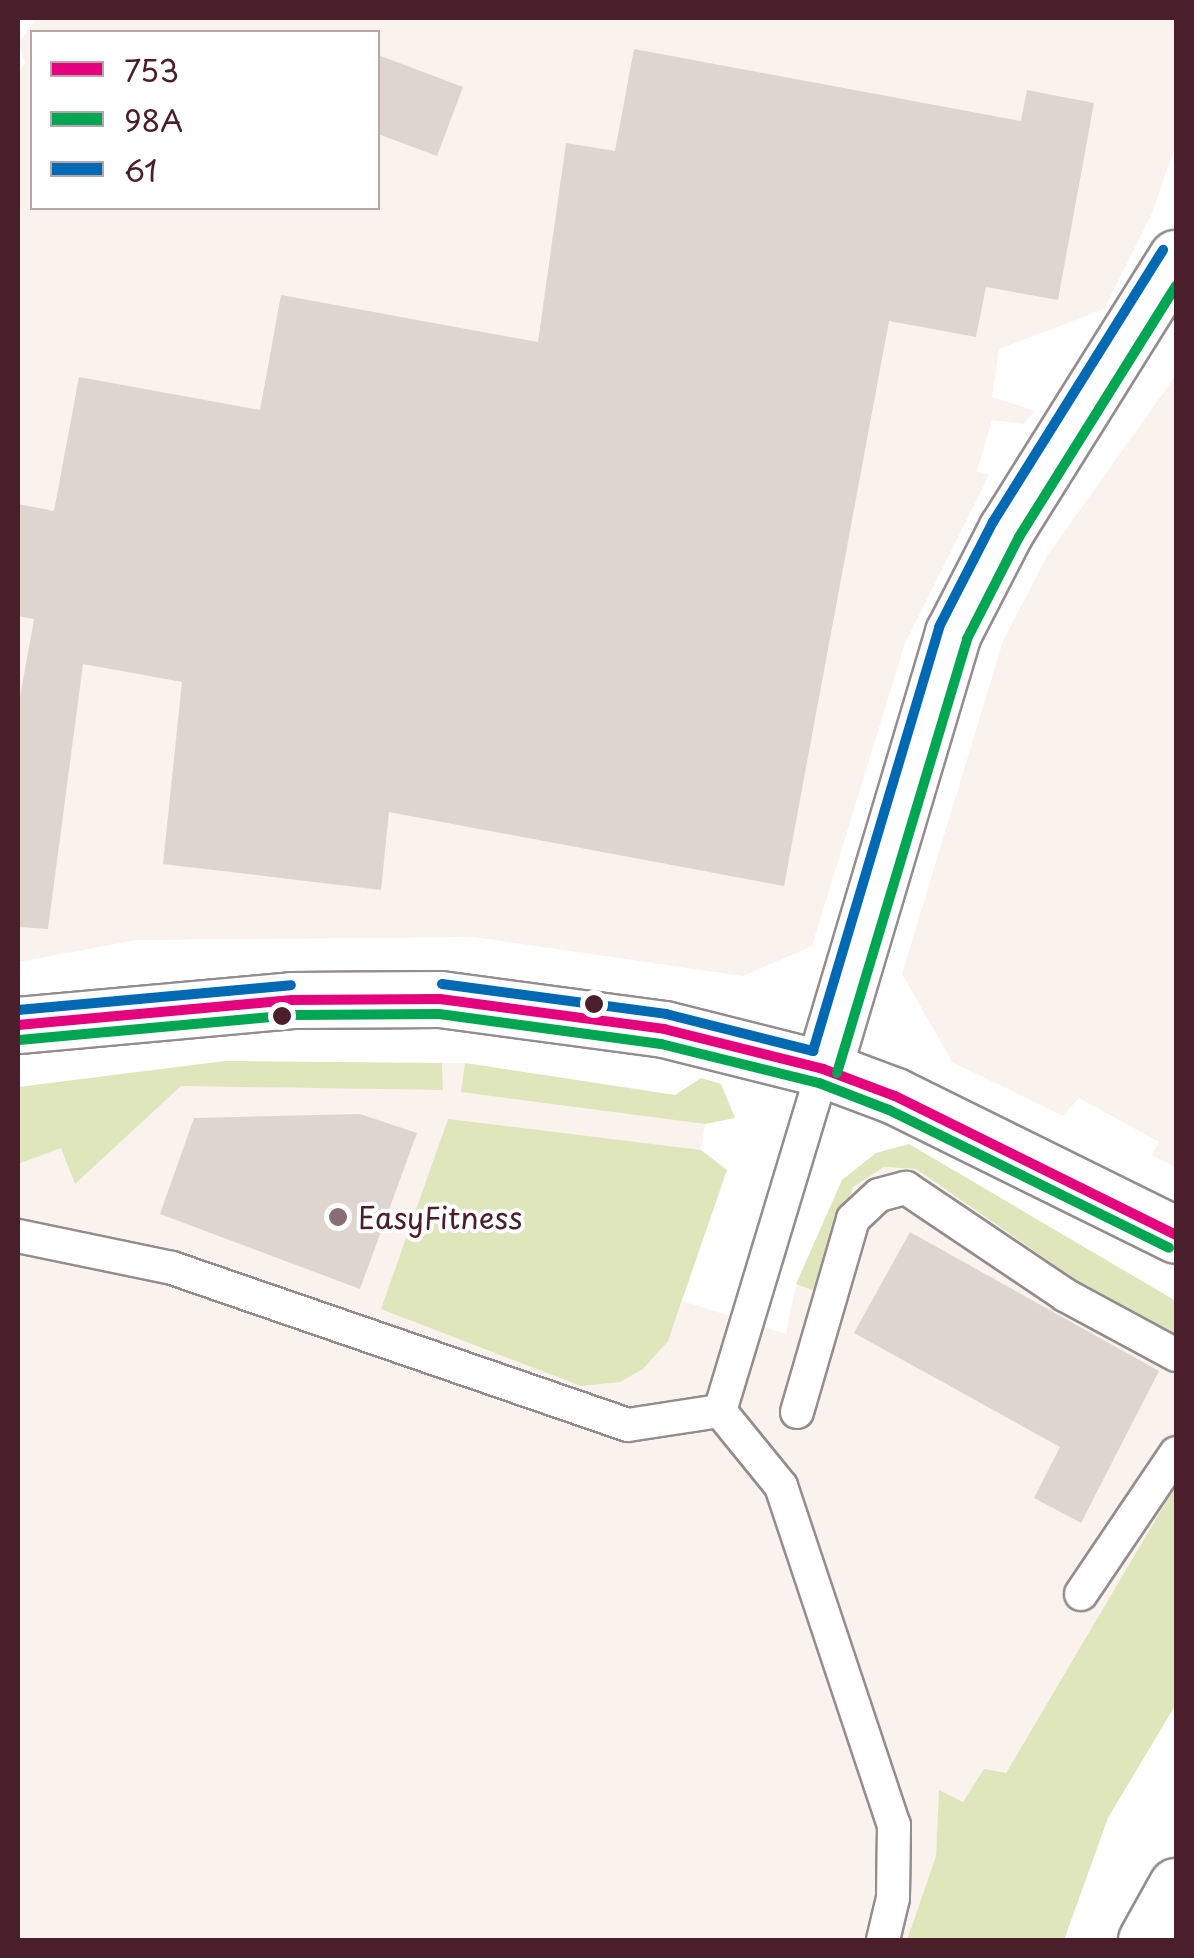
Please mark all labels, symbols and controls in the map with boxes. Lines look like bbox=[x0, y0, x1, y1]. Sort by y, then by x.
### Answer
legend bbox=[30, 30, 380, 210]
text: 753 bbox=[124, 47, 179, 92]
text: 98A bbox=[124, 97, 183, 142]
text: 61 bbox=[124, 147, 158, 192]
unlabelled marker bbox=[584, 994, 604, 1014]
unlabelled marker bbox=[272, 1006, 292, 1026]
place label: EasyFitness bbox=[358, 1199, 522, 1235]
marker: EasyFitness bbox=[327, 1206, 349, 1228]

